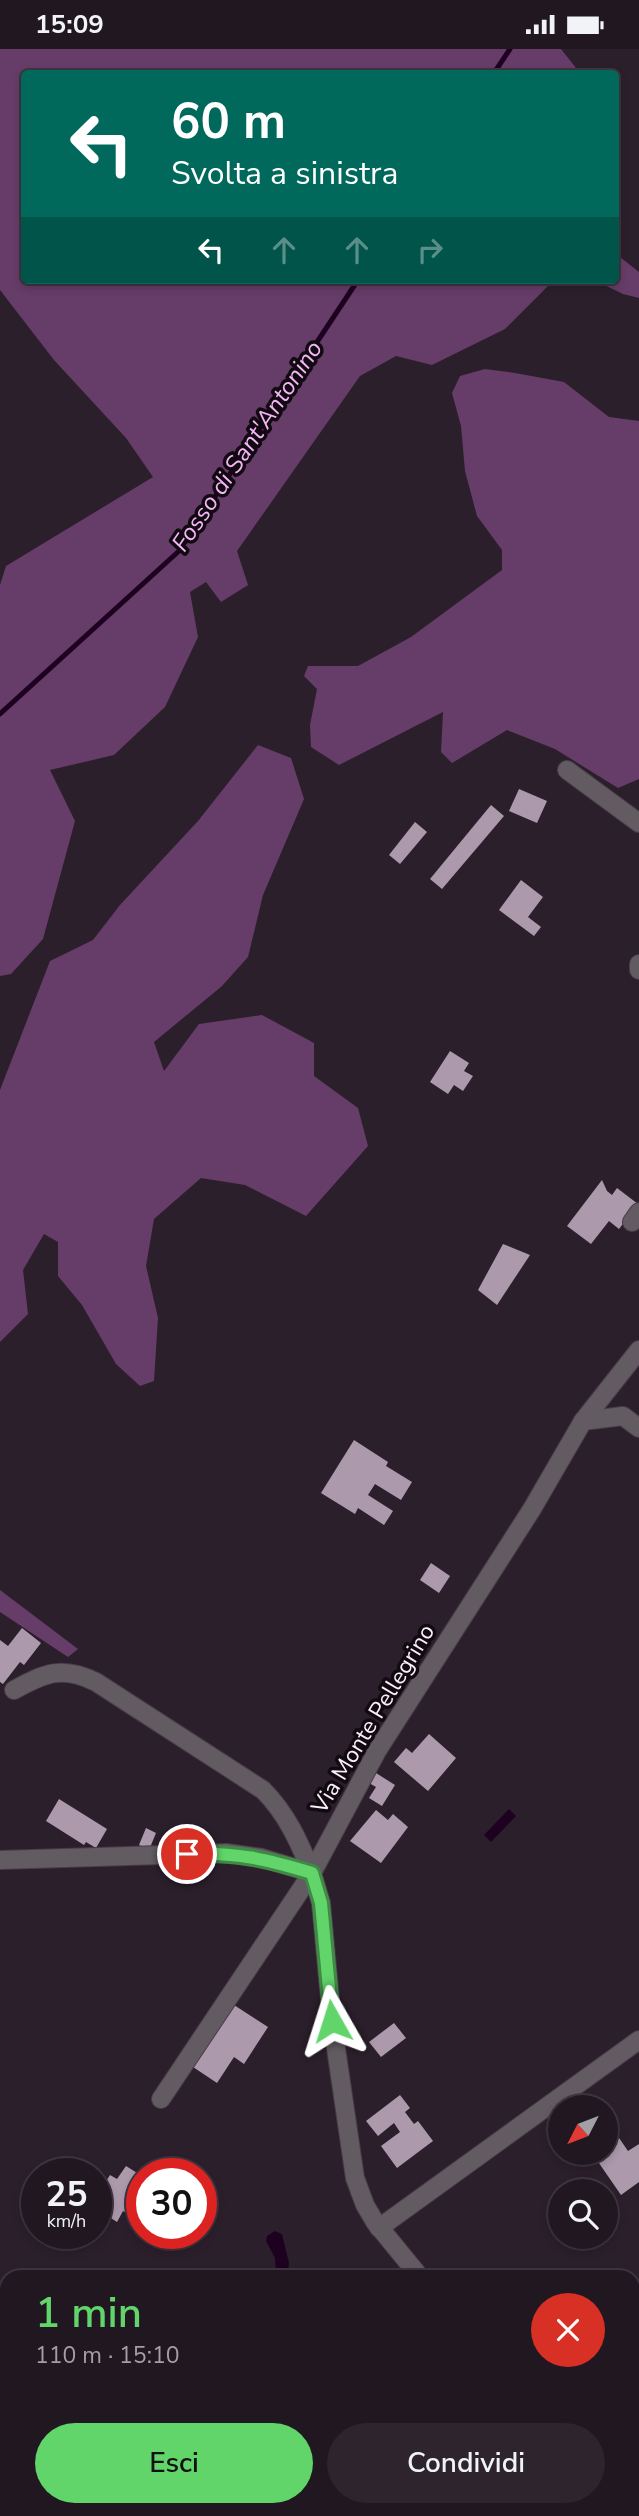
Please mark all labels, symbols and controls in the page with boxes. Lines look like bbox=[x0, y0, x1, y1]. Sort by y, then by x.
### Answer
text: 15:09 bbox=[35, 7, 104, 42]
text: 60 m bbox=[171, 88, 286, 155]
icon: left bbox=[56, 98, 147, 189]
text: Svolta a sinistra bbox=[171, 152, 398, 195]
icon: left bbox=[192, 231, 230, 269]
icon: ahead bbox=[265, 231, 303, 269]
icon: ahead bbox=[338, 231, 376, 269]
icon: right bbox=[411, 231, 449, 269]
water label: Fosso di Sant'Antonino bbox=[164, 334, 330, 558]
street label: Via Monte Pellegrino bbox=[304, 1619, 442, 1820]
pin bbox=[157, 1824, 217, 1884]
icon: arrive bbox=[168, 1835, 206, 1873]
position arrow bbox=[295, 1984, 369, 2058]
north arrow bbox=[548, 2095, 618, 2165]
map controls bbox=[548, 2095, 618, 2249]
speed limit sign: 30 bbox=[126, 2158, 217, 2249]
text: 25 bbox=[45, 2171, 88, 2218]
button: search bbox=[548, 2179, 618, 2249]
text: km/h bbox=[47, 2209, 86, 2233]
text: 1 min bbox=[35, 2285, 142, 2342]
button: close bbox=[531, 2293, 605, 2367]
text: 110 m · 15:10 bbox=[35, 2340, 180, 2371]
button: Esci bbox=[35, 2423, 313, 2503]
button: Condividi bbox=[327, 2423, 605, 2503]

